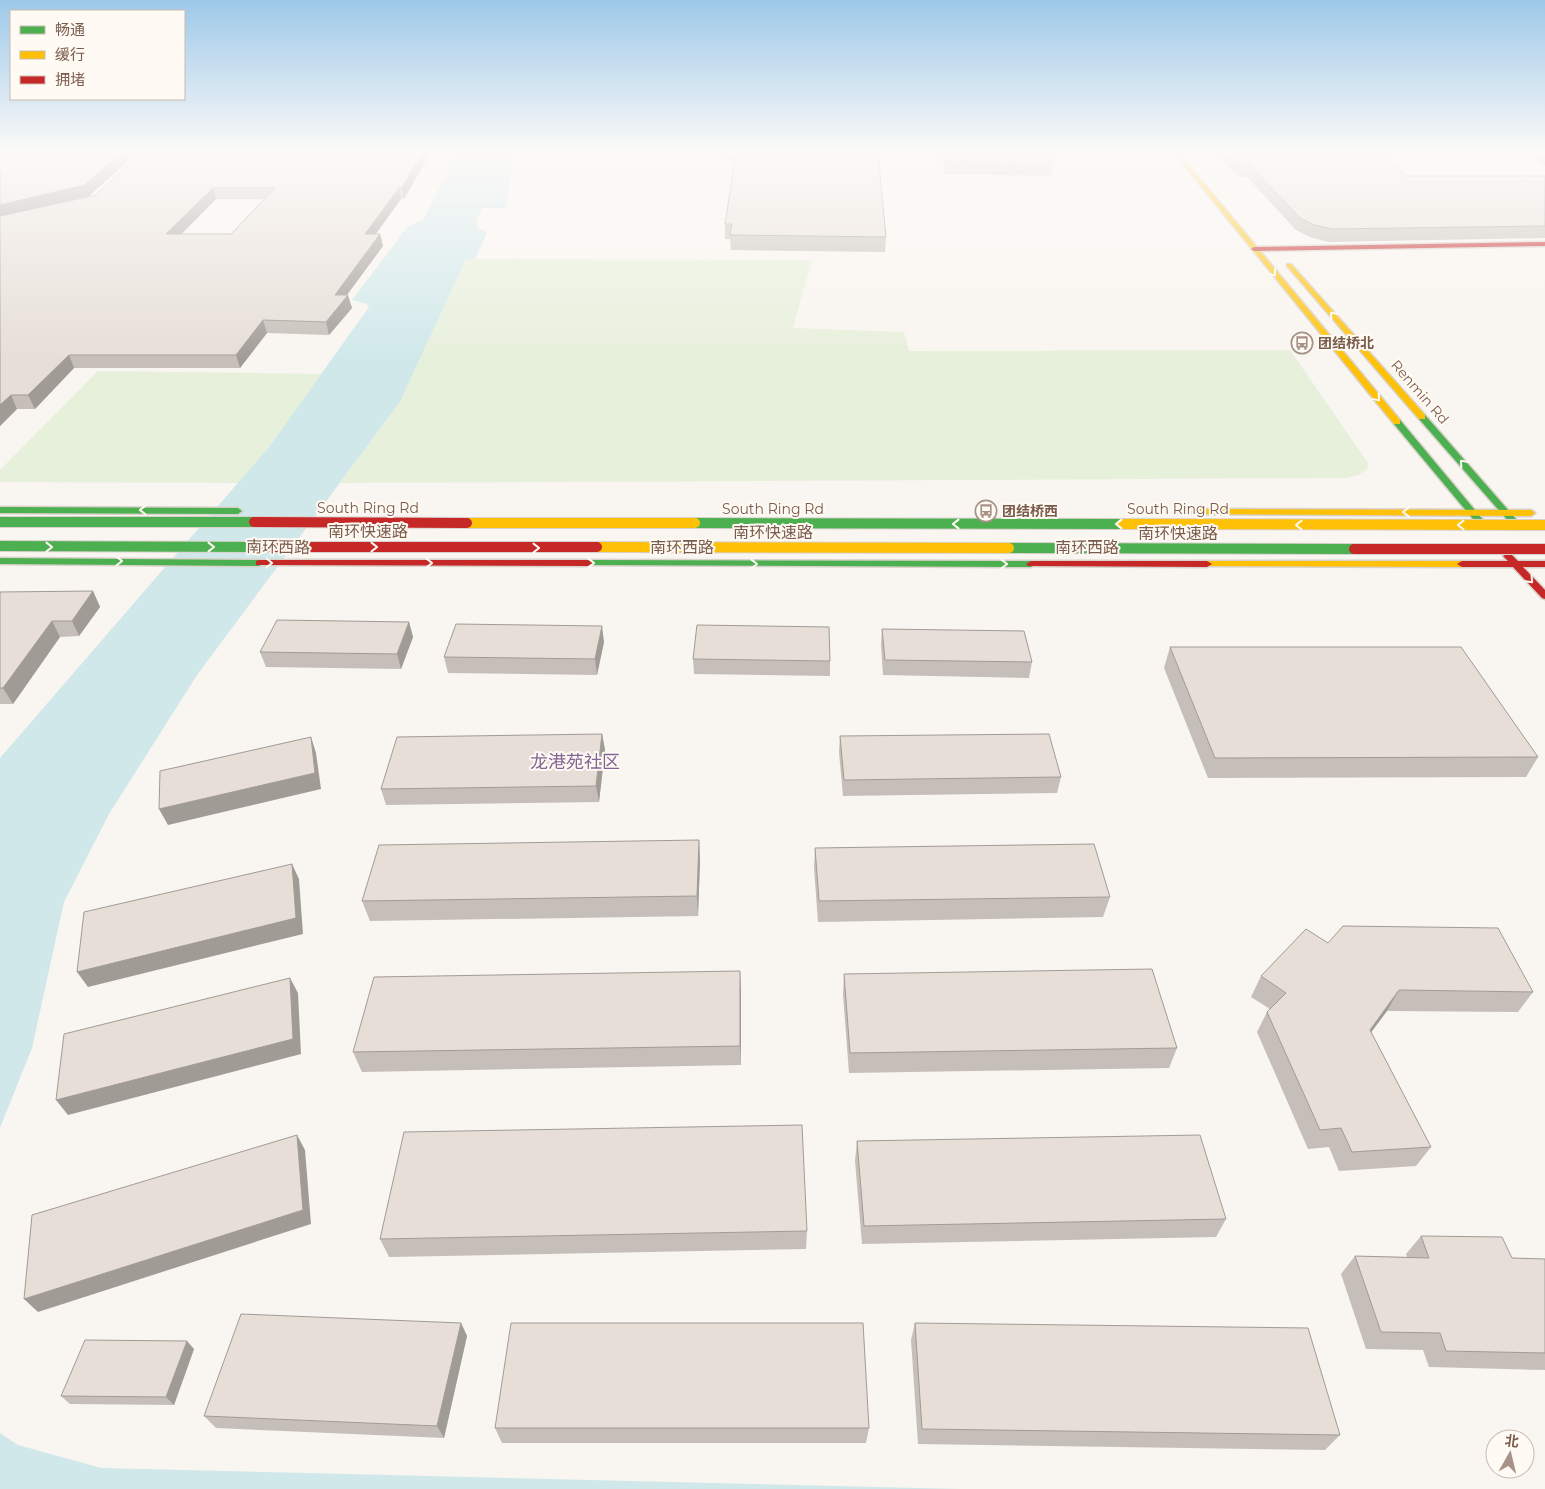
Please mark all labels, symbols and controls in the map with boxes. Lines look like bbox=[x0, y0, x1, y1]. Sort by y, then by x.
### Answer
legend bbox=[10, 10, 185, 100]
text: 畅通 bbox=[55, 20, 85, 39]
text: 缓行 bbox=[55, 45, 85, 64]
text: 拥堵 bbox=[55, 70, 85, 89]
one-way arrow bbox=[1267, 267, 1275, 276]
one-way arrow bbox=[1329, 311, 1338, 320]
bus stop icon: 团结桥北 bbox=[1290, 331, 1314, 355]
place label: 团结桥北 bbox=[1318, 334, 1374, 352]
street label: Renmin Rd bbox=[1387, 356, 1453, 428]
one-way arrow bbox=[1371, 392, 1379, 401]
one-way arrow bbox=[1460, 460, 1469, 469]
street label: South Ring Rd bbox=[317, 499, 419, 517]
bus stop icon: 团结桥西 bbox=[974, 499, 998, 523]
street label: South Ring Rd bbox=[722, 500, 824, 518]
street label: South Ring Rd bbox=[1127, 500, 1229, 518]
place label: 团结桥西 bbox=[1002, 502, 1058, 520]
one-way arrow bbox=[138, 505, 146, 515]
one-way arrow bbox=[1402, 507, 1410, 517]
one-way arrow bbox=[952, 519, 960, 529]
one-way arrow bbox=[1115, 519, 1122, 529]
one-way arrow bbox=[1295, 520, 1302, 530]
one-way arrow bbox=[1457, 520, 1465, 530]
street label: 南环快速路 bbox=[328, 522, 408, 541]
street label: 南环快速路 bbox=[733, 523, 813, 542]
street label: 南环快速路 bbox=[1138, 524, 1218, 543]
street label: 南环西路 bbox=[246, 537, 310, 557]
street label: 南环西路 bbox=[650, 538, 714, 557]
street label: 南环西路 bbox=[1055, 538, 1119, 557]
one-way arrow bbox=[45, 542, 53, 552]
one-way arrow bbox=[208, 542, 215, 552]
one-way arrow bbox=[370, 542, 378, 552]
one-way arrow bbox=[532, 543, 540, 553]
one-way arrow bbox=[115, 556, 123, 566]
one-way arrow bbox=[266, 558, 274, 568]
one-way arrow bbox=[425, 558, 433, 568]
one-way arrow bbox=[588, 558, 595, 568]
one-way arrow bbox=[750, 559, 758, 569]
one-way arrow bbox=[1000, 559, 1008, 569]
one-way arrow bbox=[1524, 575, 1533, 584]
district label: 龙港苑社区 bbox=[530, 751, 620, 773]
north arrow bbox=[1485, 1429, 1535, 1479]
text: 北 bbox=[1504, 1431, 1520, 1451]

